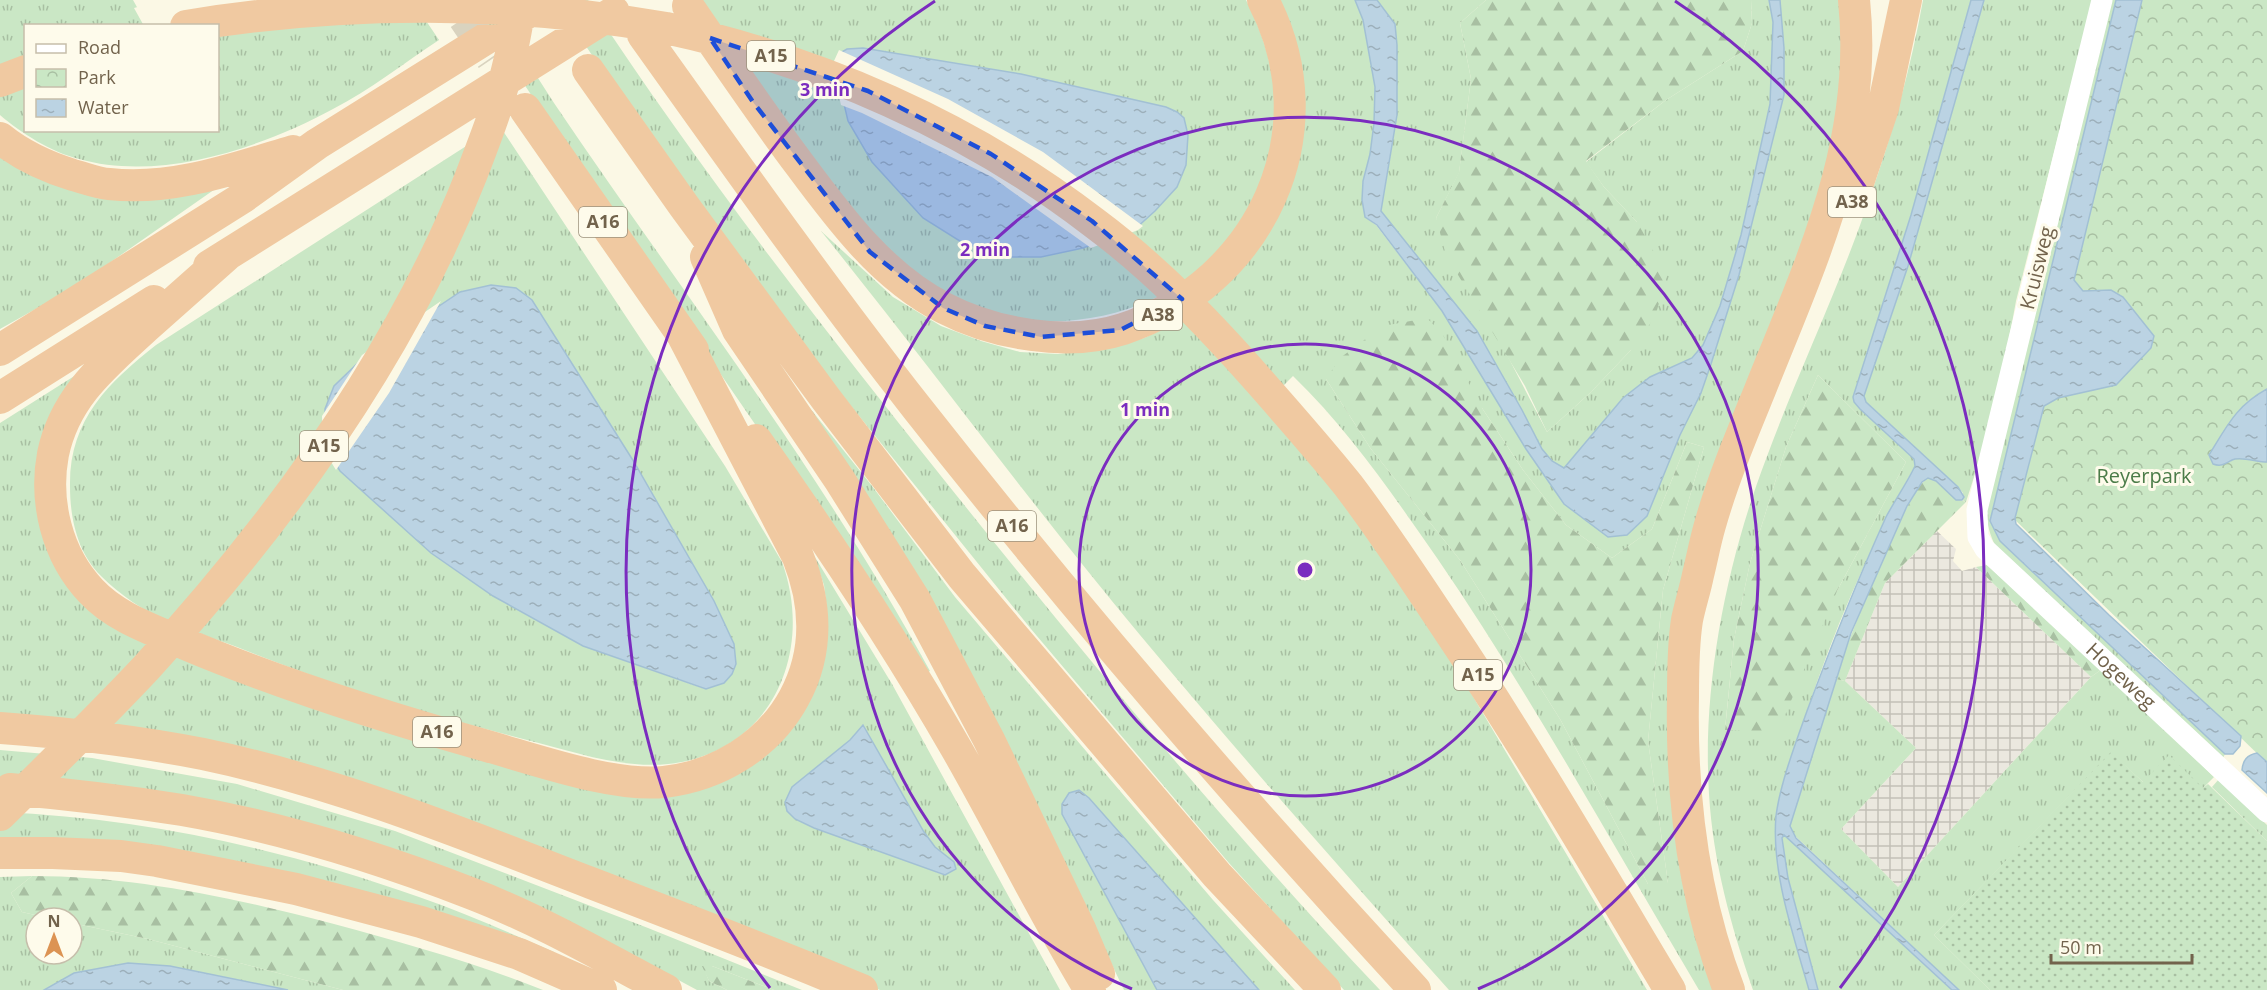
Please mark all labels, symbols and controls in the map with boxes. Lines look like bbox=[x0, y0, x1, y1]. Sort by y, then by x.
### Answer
legend bbox=[24, 24, 219, 132]
text: Road bbox=[78, 35, 121, 59]
road number: A15 bbox=[747, 41, 795, 71]
text: Park bbox=[78, 65, 116, 89]
text: 3 min bbox=[800, 77, 850, 101]
text: Water bbox=[78, 95, 129, 119]
road number: A38 bbox=[1828, 187, 1876, 217]
road number: A16 bbox=[579, 207, 627, 237]
street label: Kruisweg bbox=[2013, 223, 2060, 312]
text: 2 min bbox=[960, 237, 1010, 261]
road number: A38 bbox=[1134, 300, 1182, 330]
text: 1 min bbox=[1120, 397, 1170, 421]
road number: A15 bbox=[300, 431, 348, 461]
park label: Reyerpark bbox=[2096, 462, 2192, 489]
road number: A16 bbox=[988, 511, 1036, 541]
centre of rings bbox=[1295, 560, 1315, 580]
street label: Hogeweg bbox=[2081, 636, 2162, 715]
road number: A15 bbox=[1454, 660, 1502, 690]
road number: A16 bbox=[413, 717, 461, 747]
north arrow bbox=[24, 906, 84, 966]
text: N bbox=[47, 910, 61, 932]
scale bar bbox=[2051, 927, 2192, 965]
text: 50 m bbox=[2060, 935, 2102, 959]

